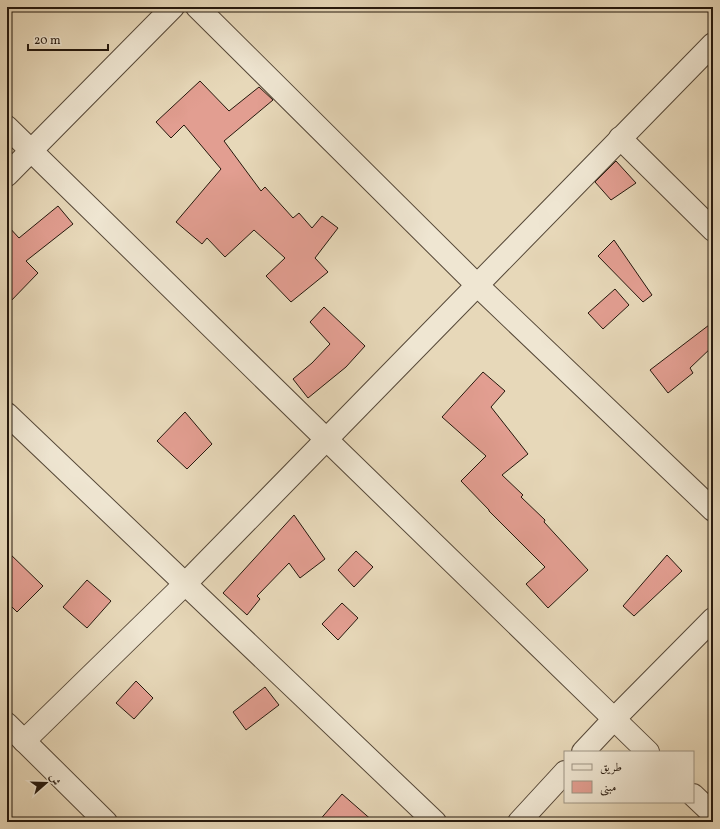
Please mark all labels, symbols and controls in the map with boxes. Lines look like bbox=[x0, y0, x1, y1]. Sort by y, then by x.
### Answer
scale bar bbox=[28, 26, 108, 52]
text: 20 m bbox=[34, 33, 61, 49]
legend bbox=[564, 751, 694, 803]
text: طريق bbox=[600, 760, 622, 776]
north arrow bbox=[26, 763, 66, 803]
text: ش bbox=[45, 772, 63, 788]
text: مبنى bbox=[600, 780, 616, 796]

